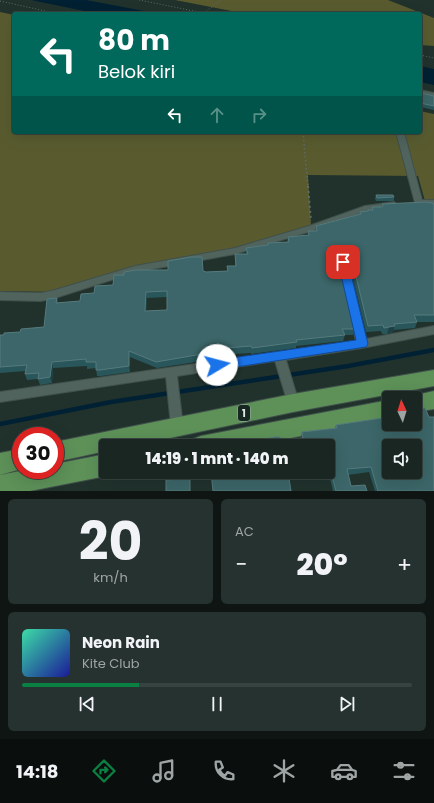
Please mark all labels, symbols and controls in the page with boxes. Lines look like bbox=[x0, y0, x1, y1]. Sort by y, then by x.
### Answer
text: 80 m bbox=[98, 21, 170, 60]
icon: left bbox=[32, 28, 84, 80]
text: Belok kiri bbox=[98, 59, 175, 84]
icon: left bbox=[164, 104, 186, 126]
icon: ahead bbox=[206, 104, 228, 126]
icon: right bbox=[248, 104, 270, 126]
pin bbox=[326, 245, 360, 279]
icon: arrive bbox=[332, 251, 354, 273]
position arrow bbox=[196, 344, 238, 386]
north arrow bbox=[382, 391, 422, 431]
map controls bbox=[382, 391, 422, 479]
road number: 1 bbox=[238, 405, 250, 421]
speed limit sign: 30 bbox=[12, 427, 64, 479]
button: sound bbox=[382, 439, 422, 479]
text: 14:19 · 1 mnt · 140 m bbox=[146, 448, 288, 469]
text: 20 bbox=[79, 505, 142, 578]
text: AC bbox=[235, 522, 254, 541]
text: 20° bbox=[296, 543, 348, 586]
text: − bbox=[235, 549, 247, 580]
text: + bbox=[397, 549, 412, 580]
text: km/h bbox=[93, 568, 128, 587]
text: Neon Rain bbox=[82, 632, 160, 653]
text: Kite Club bbox=[82, 654, 140, 673]
icon: previous bbox=[76, 693, 98, 715]
icon: pause bbox=[206, 693, 228, 715]
icon: next bbox=[336, 693, 358, 715]
icon: directions bbox=[90, 757, 118, 785]
icon: music bbox=[150, 757, 178, 785]
icon: phone bbox=[210, 757, 238, 785]
icon: climate bbox=[270, 757, 298, 785]
icon: car bbox=[330, 757, 358, 785]
icon: filters bbox=[390, 757, 418, 785]
text: 14:18 bbox=[16, 759, 58, 784]

